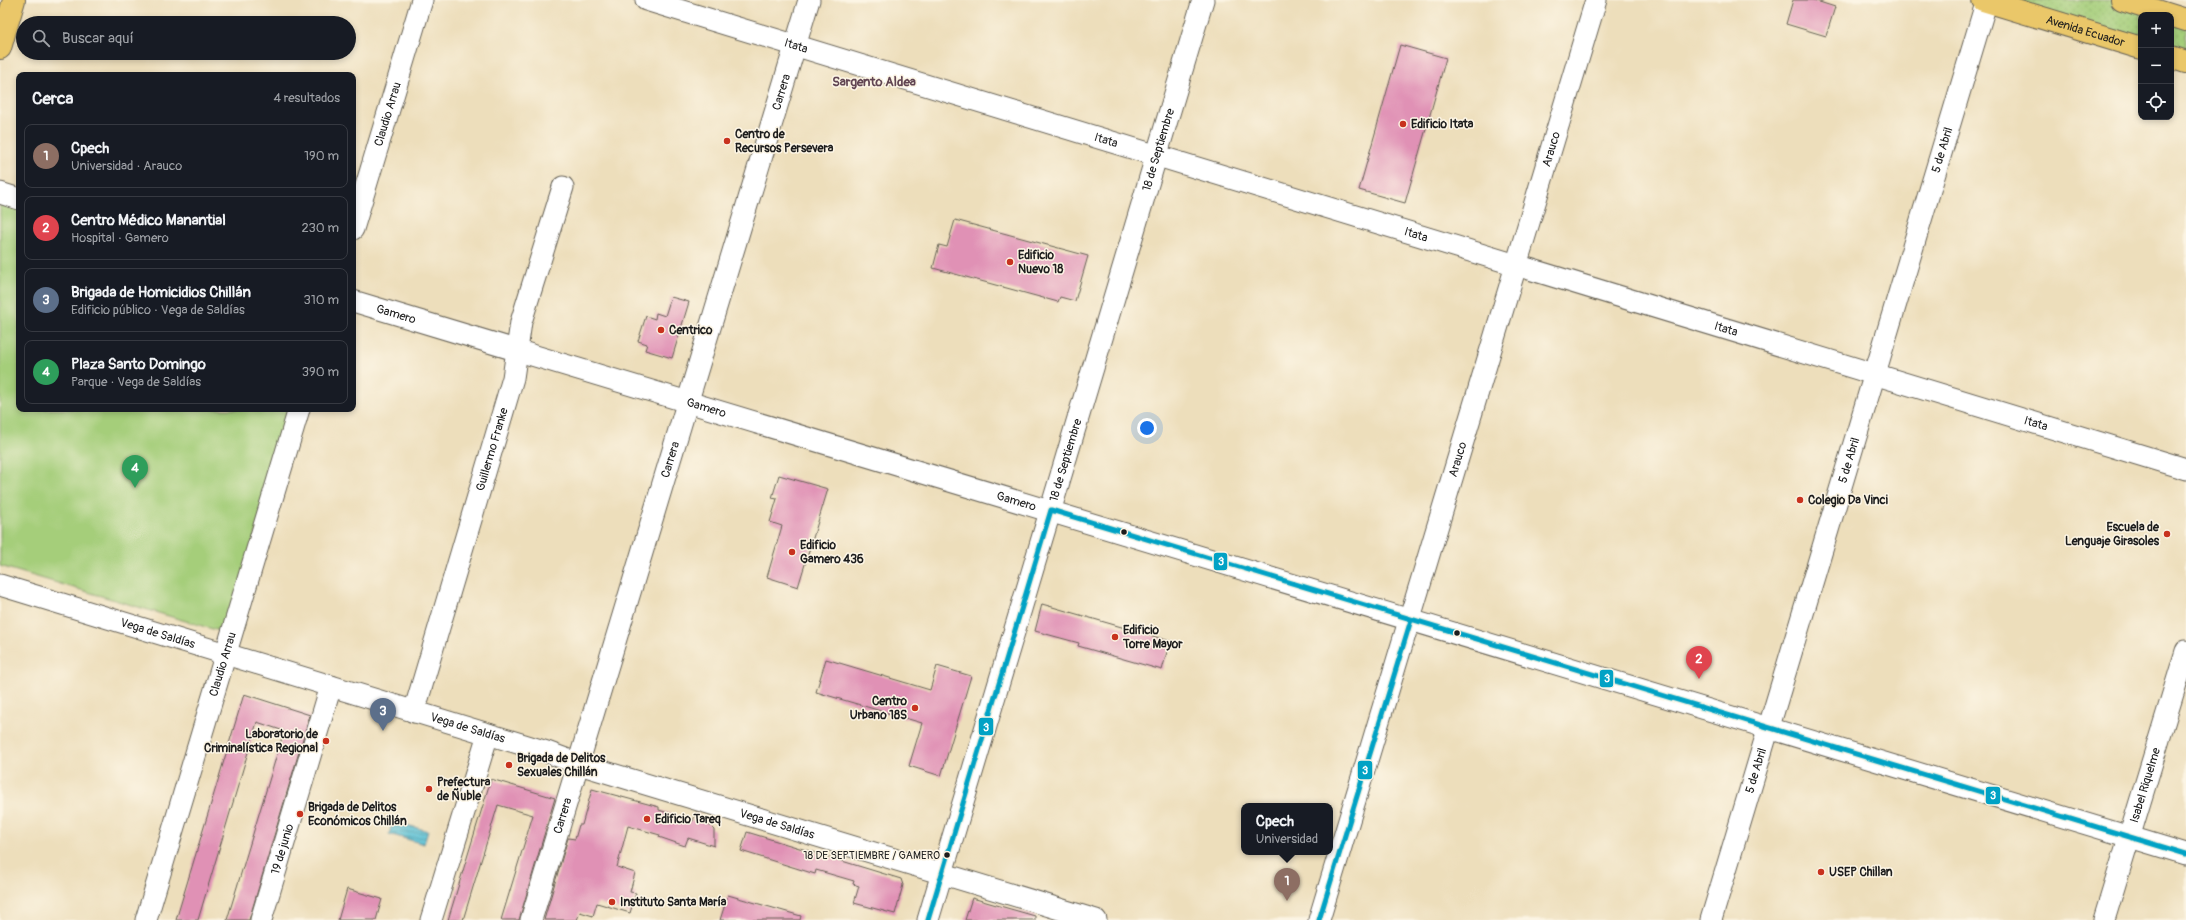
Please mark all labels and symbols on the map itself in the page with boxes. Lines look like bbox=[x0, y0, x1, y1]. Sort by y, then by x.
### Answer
street label: Avenida Ecuador bbox=[2044, 12, 2127, 50]
street label: Itata bbox=[783, 35, 810, 57]
street label: Carrera bbox=[769, 72, 794, 112]
district label: Sargento Aldea bbox=[832, 74, 916, 90]
street label: Claudio Arrau bbox=[371, 80, 404, 148]
street label: 18 de Septiembre bbox=[1139, 106, 1178, 193]
place label: Edificio Itata bbox=[1411, 117, 1474, 132]
marker: Edificio Itata bbox=[1398, 119, 1408, 129]
street label: 5 de Abril bbox=[1928, 125, 1956, 174]
place label: Centro de Recursos Persevera bbox=[735, 127, 834, 156]
street label: Itata bbox=[1093, 129, 1120, 151]
street label: Arauco bbox=[1539, 129, 1564, 169]
marker: Centro de Recursos Persevera bbox=[722, 136, 732, 146]
street label: Itata bbox=[1402, 224, 1430, 245]
place label: Edificio Nuevo 18 bbox=[1018, 248, 1063, 277]
marker: Edificio Nuevo 18 bbox=[1005, 257, 1015, 267]
street label: Gamero bbox=[374, 301, 418, 327]
street label: Itata bbox=[1712, 318, 1740, 340]
place label: Centrico bbox=[669, 323, 713, 338]
marker: Centrico bbox=[656, 325, 666, 335]
street label: Gamero bbox=[685, 395, 728, 421]
street label: Guillermo Franke bbox=[472, 406, 511, 493]
street label: Itata bbox=[2022, 413, 2050, 434]
street label: 18 de Septiembre bbox=[1046, 417, 1085, 503]
your location bbox=[1137, 418, 1157, 438]
street label: 5 de Abril bbox=[1835, 436, 1863, 485]
street label: Carrera bbox=[658, 439, 683, 480]
street label: Arauco bbox=[1445, 439, 1470, 479]
pin: 4 bbox=[122, 455, 148, 488]
street label: Gamero bbox=[995, 488, 1039, 514]
place label: Colegio Da Vinci bbox=[1808, 493, 1888, 508]
marker: Colegio Da Vinci bbox=[1795, 495, 1805, 505]
place label: Escuela de Lenguaje Girasoles bbox=[2065, 520, 2160, 549]
unlabelled marker bbox=[1119, 527, 1129, 537]
marker: Escuela de Lenguaje Girasoles bbox=[2162, 529, 2172, 539]
place label: Edificio Gamero 436 bbox=[800, 538, 864, 567]
marker: Edificio Gamero 436 bbox=[787, 547, 797, 557]
line badge: 3 bbox=[1213, 552, 1228, 571]
text: 3 bbox=[1218, 555, 1224, 568]
street label: Vega de Saldías bbox=[119, 615, 198, 652]
place label: Edificio Torre Mayor bbox=[1122, 623, 1183, 652]
unlabelled marker bbox=[1452, 628, 1462, 638]
street label: Claudio Arrau bbox=[206, 630, 239, 698]
marker: Edificio Torre Mayor bbox=[1110, 632, 1120, 642]
pin: 2 bbox=[1686, 646, 1712, 679]
line badge: 3 bbox=[1599, 669, 1614, 688]
text: 3 bbox=[1604, 672, 1610, 685]
place label: Centro Urbano 18S bbox=[850, 694, 908, 723]
pin: 3 bbox=[370, 698, 396, 731]
marker: Centro Urbano 18S bbox=[910, 703, 920, 713]
street label: Vega de Saldías bbox=[428, 709, 508, 746]
line badge: 3 bbox=[978, 717, 994, 736]
text: 3 bbox=[983, 721, 989, 734]
place label: Laboratorio de Criminalística Regional bbox=[204, 727, 319, 756]
marker: Laboratorio de Criminalística Regional bbox=[321, 736, 331, 746]
street label: 5 de Abril bbox=[1742, 746, 1770, 795]
street label: Isabel Riquelme bbox=[2127, 746, 2164, 825]
place label: Brigada de Delitos Sexuales Chillán bbox=[517, 751, 606, 780]
marker: Brigada de Delitos Sexuales Chillán bbox=[504, 760, 514, 770]
line badge: 3 bbox=[1357, 760, 1373, 780]
text: 3 bbox=[1362, 764, 1368, 777]
place label: Prefectura de Ñuble bbox=[437, 775, 491, 804]
marker: Prefectura de Ñuble bbox=[424, 784, 434, 794]
line badge: 3 bbox=[1985, 786, 2001, 805]
text: 3 bbox=[1990, 789, 1996, 802]
street label: Carrera bbox=[550, 795, 575, 836]
place label: Brigada de Delitos Económicos Chillán bbox=[308, 800, 407, 829]
street label: Vega de Saldías bbox=[738, 805, 817, 842]
marker: Brigada de Delitos Económicos Chillán bbox=[295, 809, 305, 819]
place label: Edificio Tareq bbox=[655, 812, 721, 827]
marker: Edificio Tareq bbox=[642, 814, 652, 824]
street label: 19 de junio bbox=[268, 822, 297, 876]
place label: 18 DE SEPTIEMBRE / GAMERO bbox=[803, 849, 940, 862]
marker: 18 DE SEPTIEMBRE / GAMERO bbox=[942, 850, 952, 860]
place label: USEP Chillan bbox=[1829, 865, 1893, 880]
marker: USEP Chillan bbox=[1816, 867, 1826, 877]
pin: 1 bbox=[1274, 868, 1300, 901]
place label: Instituto Santa María bbox=[620, 895, 727, 910]
marker: Instituto Santa María bbox=[607, 897, 617, 907]

